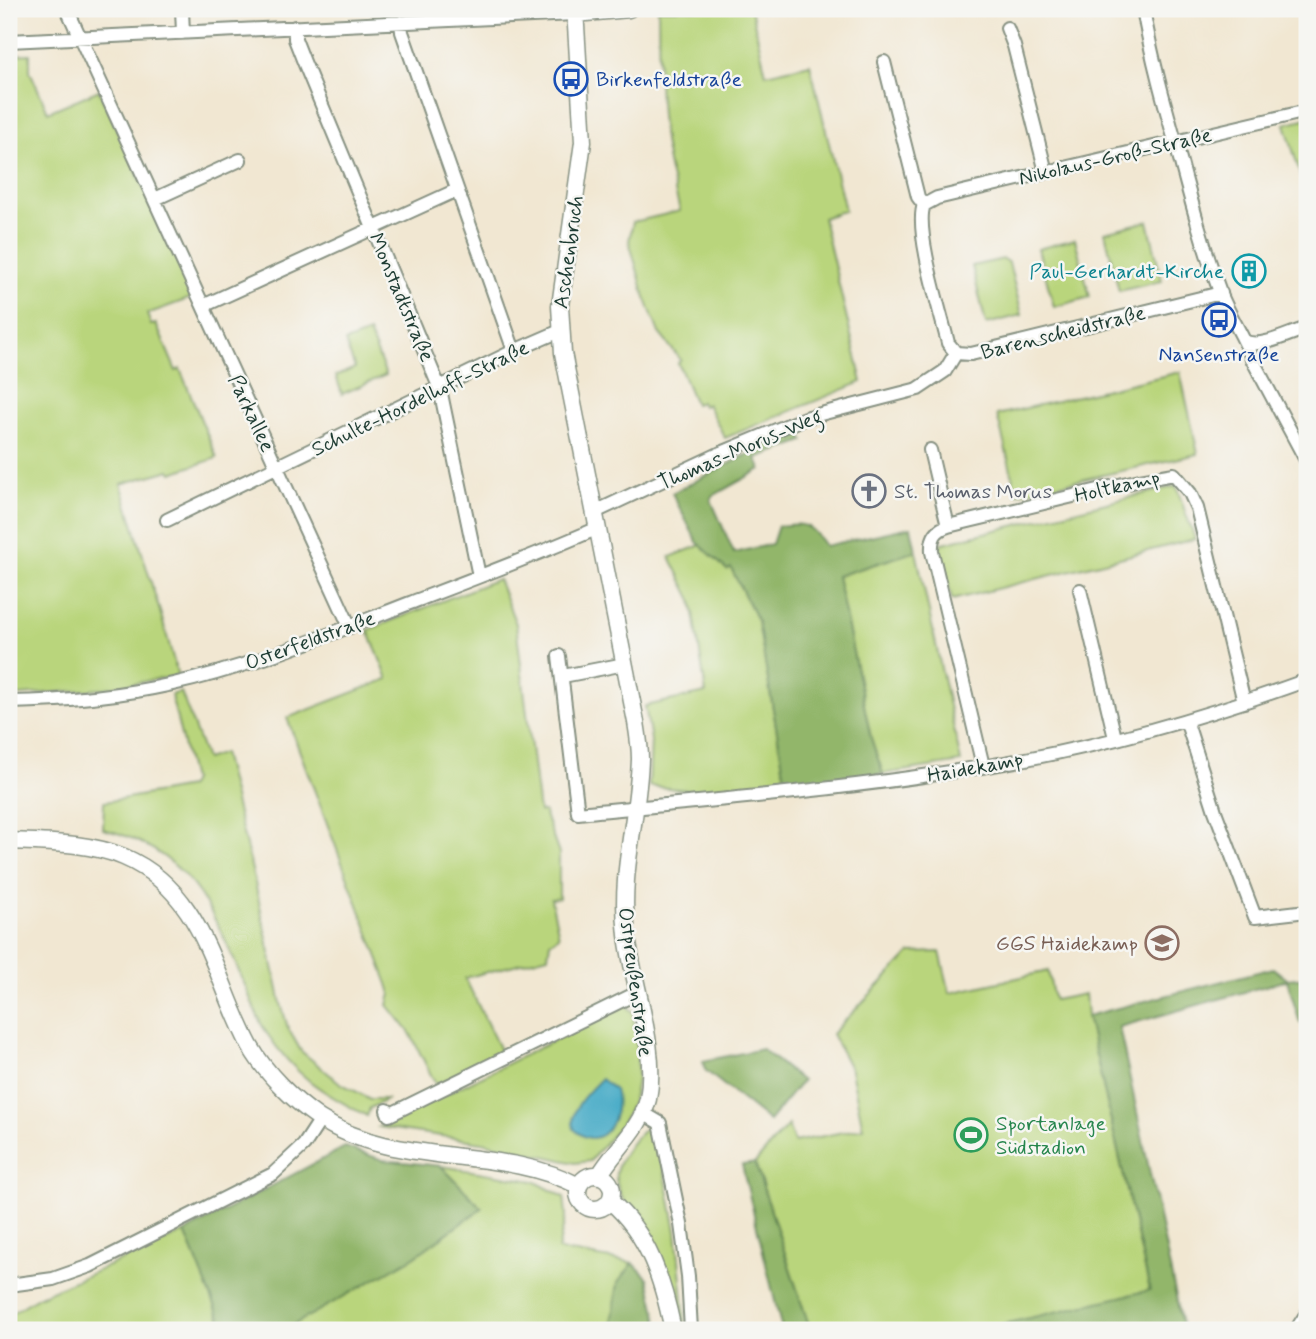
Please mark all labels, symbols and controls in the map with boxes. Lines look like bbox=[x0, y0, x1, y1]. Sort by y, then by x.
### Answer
bus stop icon: Birkenfeldstraße bbox=[552, 60, 590, 98]
place label: Birkenfeldstraße bbox=[596, 66, 742, 94]
street label: Nikolaus-Groß-Straße bbox=[1016, 121, 1215, 193]
street label: Aschenbruch bbox=[547, 194, 591, 311]
street label: Monstadtstraße bbox=[361, 229, 441, 366]
building icon: Paul-Gerhardt-Kirche bbox=[1230, 252, 1268, 290]
place label: Paul-Gerhardt-Kirche bbox=[1029, 258, 1224, 286]
street label: Barenscheidstraße bbox=[978, 299, 1148, 367]
bus stop icon: Nansenstraße bbox=[1200, 301, 1238, 339]
street label: Schulte-Hordelhoff-Straße bbox=[307, 334, 534, 464]
place label: Nansenstraße bbox=[1159, 341, 1279, 369]
street label: Parkallee bbox=[221, 370, 281, 457]
street label: Thomas-Morus-Weg bbox=[654, 403, 828, 499]
street label: Holtkamp bbox=[1072, 464, 1163, 510]
church icon: St. Thomas Morus bbox=[850, 472, 888, 510]
place label: St. Thomas Morus bbox=[894, 478, 1052, 506]
street label: Osterfeldstraße bbox=[241, 604, 379, 677]
street label: Haidekamp bbox=[925, 746, 1025, 790]
street label: Ostpreußenstraße bbox=[611, 906, 659, 1059]
school or university icon: GGS Haidekamp bbox=[1143, 924, 1181, 962]
place label: GGS Haidekamp bbox=[996, 930, 1138, 958]
place label: Sportanlage Südstadion bbox=[996, 1110, 1106, 1162]
sports icon: Sportanlage Südstadion bbox=[952, 1116, 990, 1154]

